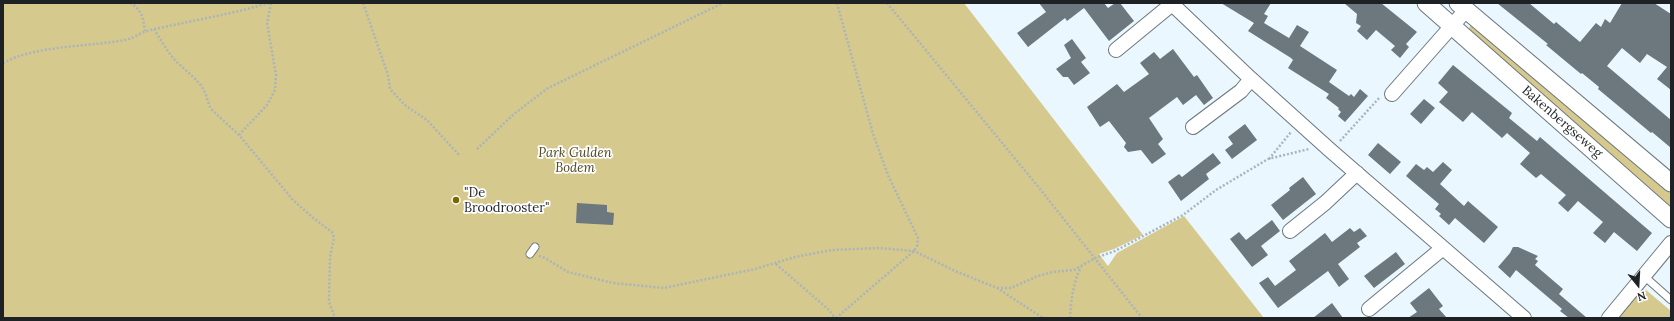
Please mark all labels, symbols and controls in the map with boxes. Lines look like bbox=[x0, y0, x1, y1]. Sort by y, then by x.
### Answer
street label: Bakenbergseweg bbox=[1519, 83, 1605, 161]
park label: Park Gulden Bodem bbox=[538, 145, 612, 176]
place label: "De Broodrooster" bbox=[464, 185, 549, 216]
marker: "De Broodrooster" bbox=[451, 195, 461, 205]
north arrow bbox=[1618, 265, 1658, 305]
text: N bbox=[1636, 288, 1648, 304]

